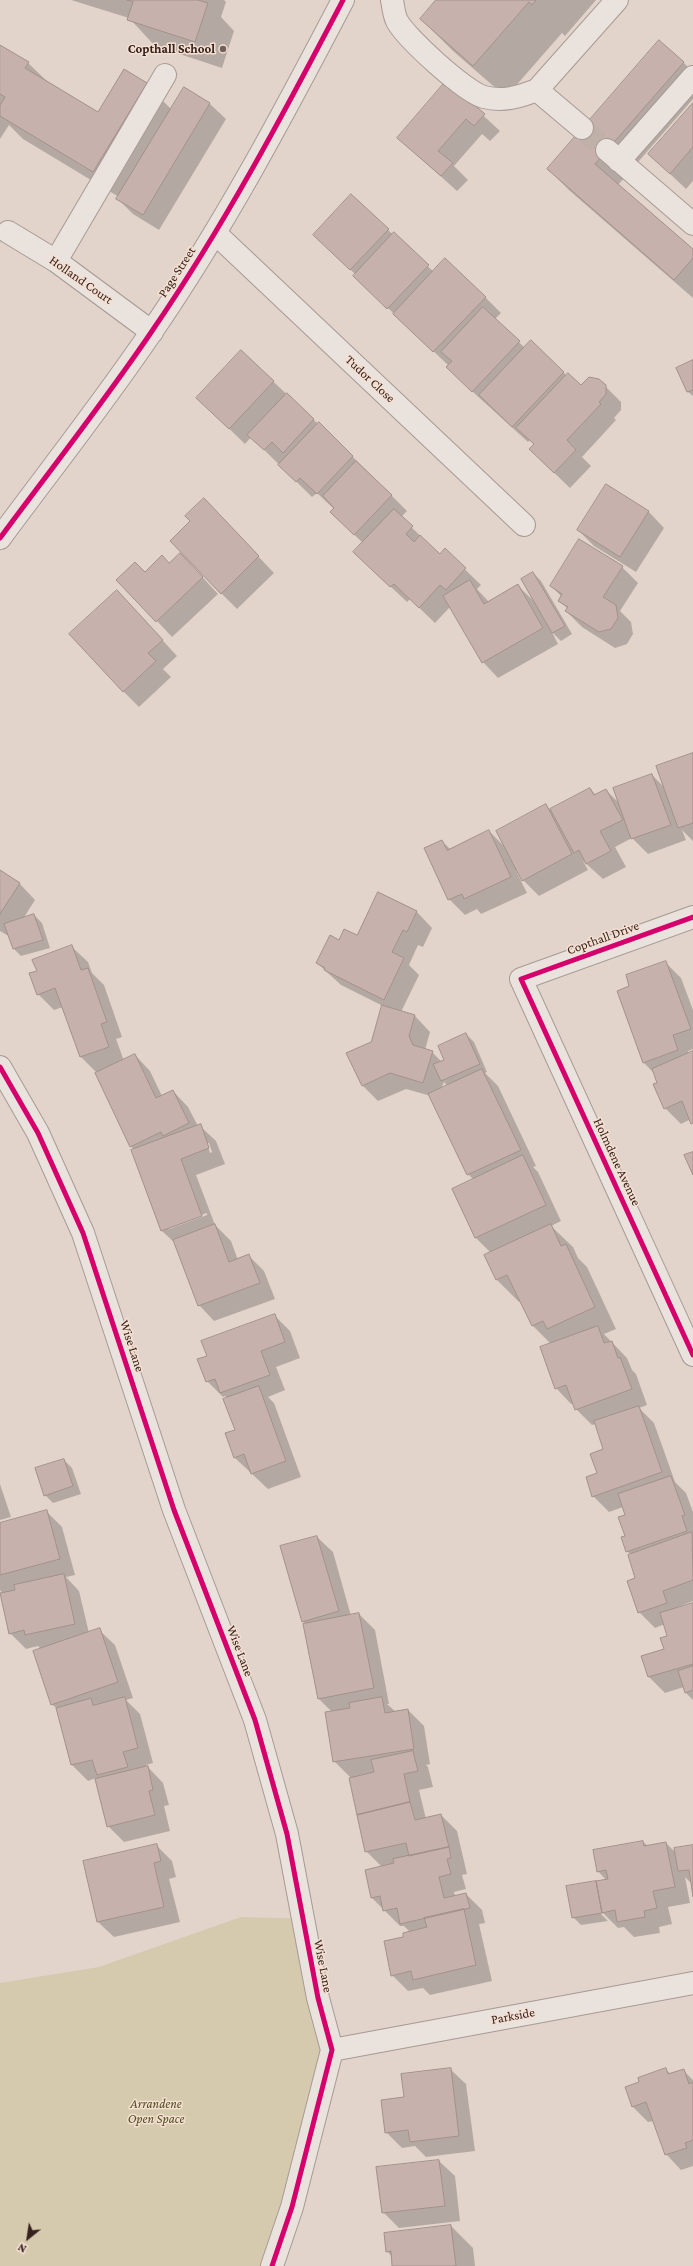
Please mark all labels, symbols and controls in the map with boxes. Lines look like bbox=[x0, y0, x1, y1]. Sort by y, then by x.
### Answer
place label: Copthall School bbox=[128, 41, 215, 57]
marker: Copthall School bbox=[218, 44, 228, 54]
street label: Page Street bbox=[155, 244, 199, 300]
street label: Holland Court bbox=[46, 252, 116, 308]
street label: Tudor Close bbox=[342, 352, 398, 406]
street label: Copthall Drive bbox=[565, 918, 641, 958]
street label: Holmdene Avenue bbox=[590, 1116, 644, 1208]
street label: Wise Lane bbox=[116, 1318, 148, 1374]
street label: Wise Lane bbox=[223, 1623, 257, 1679]
street label: Wise Lane bbox=[310, 1938, 336, 1994]
street label: Parkside bbox=[490, 2004, 536, 2028]
park label: Arrandene Open Space bbox=[128, 2096, 184, 2127]
north arrow bbox=[8, 2218, 48, 2258]
text: N bbox=[16, 2241, 28, 2255]

